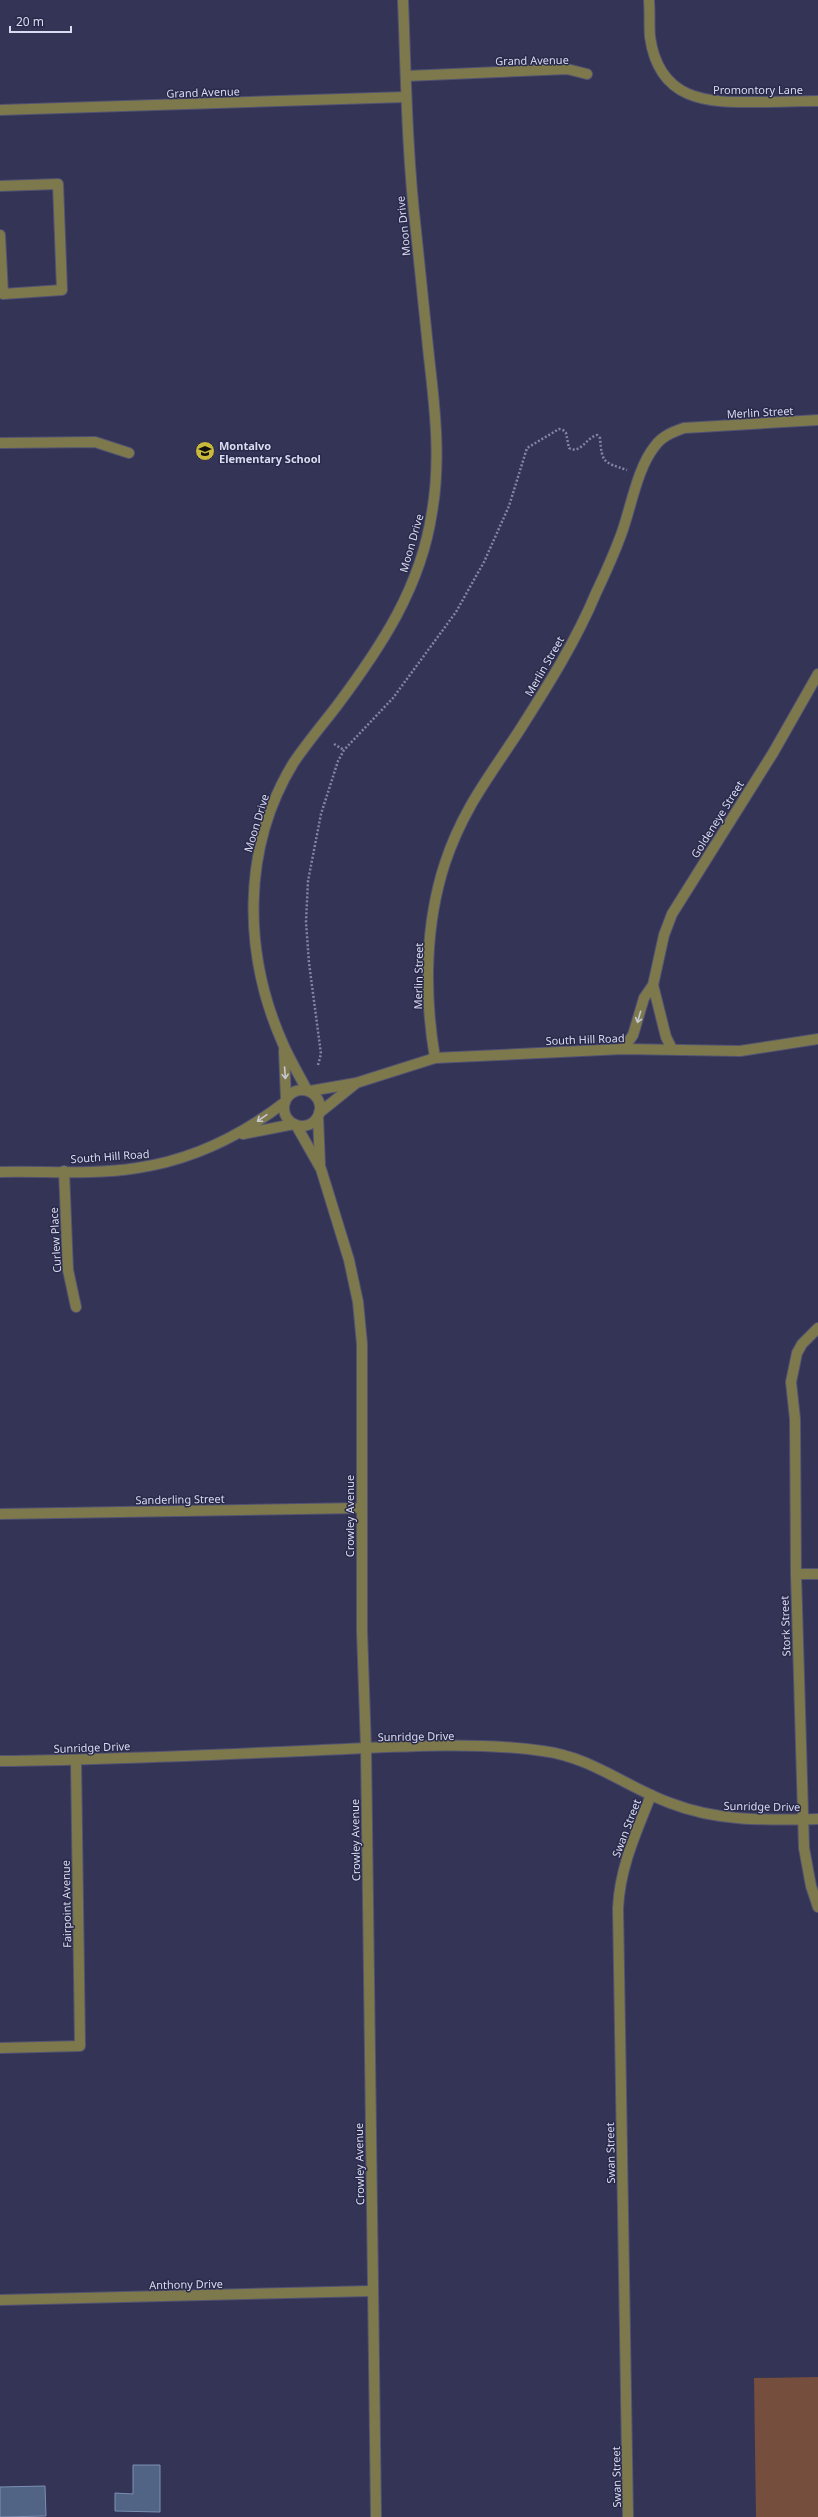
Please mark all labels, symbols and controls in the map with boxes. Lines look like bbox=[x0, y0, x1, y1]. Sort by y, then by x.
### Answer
scale bar bbox=[10, 8, 71, 34]
text: 20 m bbox=[16, 13, 44, 30]
street label: Grand Avenue bbox=[495, 52, 569, 68]
street label: Promontory Lane bbox=[713, 82, 803, 97]
street label: Grand Avenue bbox=[166, 83, 240, 101]
street label: Moon Drive bbox=[392, 195, 414, 257]
street label: Merlin Street bbox=[726, 403, 794, 421]
place label: Montalvo Elementary School bbox=[219, 438, 321, 466]
school or university icon: Montalvo Elementary School bbox=[194, 440, 216, 462]
street label: Moon Drive bbox=[395, 512, 427, 574]
street label: Merlin Street bbox=[521, 633, 567, 699]
street label: Goldeneye Street bbox=[687, 777, 747, 861]
street label: Moon Drive bbox=[240, 792, 272, 854]
street label: Merlin Street bbox=[410, 942, 426, 1010]
one-way arrow bbox=[635, 1011, 642, 1024]
street label: South Hill Road bbox=[545, 1030, 625, 1048]
one-way arrow bbox=[282, 1066, 289, 1079]
one-way arrow bbox=[257, 1114, 268, 1122]
street label: South Hill Road bbox=[70, 1146, 150, 1166]
street label: Curlew Place bbox=[46, 1207, 64, 1273]
street label: Crowley Avenue bbox=[342, 1475, 357, 1557]
street label: Sanderling Street bbox=[135, 1491, 225, 1507]
street label: Stork Street bbox=[776, 1595, 794, 1657]
street label: Sunridge Drive bbox=[377, 1728, 455, 1744]
street label: Sunridge Drive bbox=[53, 1738, 131, 1756]
street label: Swan Street bbox=[608, 1797, 644, 1859]
street label: Sunridge Drive bbox=[723, 1798, 801, 1814]
street label: Crowley Avenue bbox=[347, 1799, 363, 1881]
street label: Fairpoint Avenue bbox=[58, 1860, 74, 1948]
street label: Swan Street bbox=[602, 2122, 618, 2184]
street label: Crowley Avenue bbox=[351, 2123, 367, 2205]
street label: Anthony Drive bbox=[149, 2276, 223, 2292]
street label: Swan Street bbox=[608, 2446, 624, 2508]

